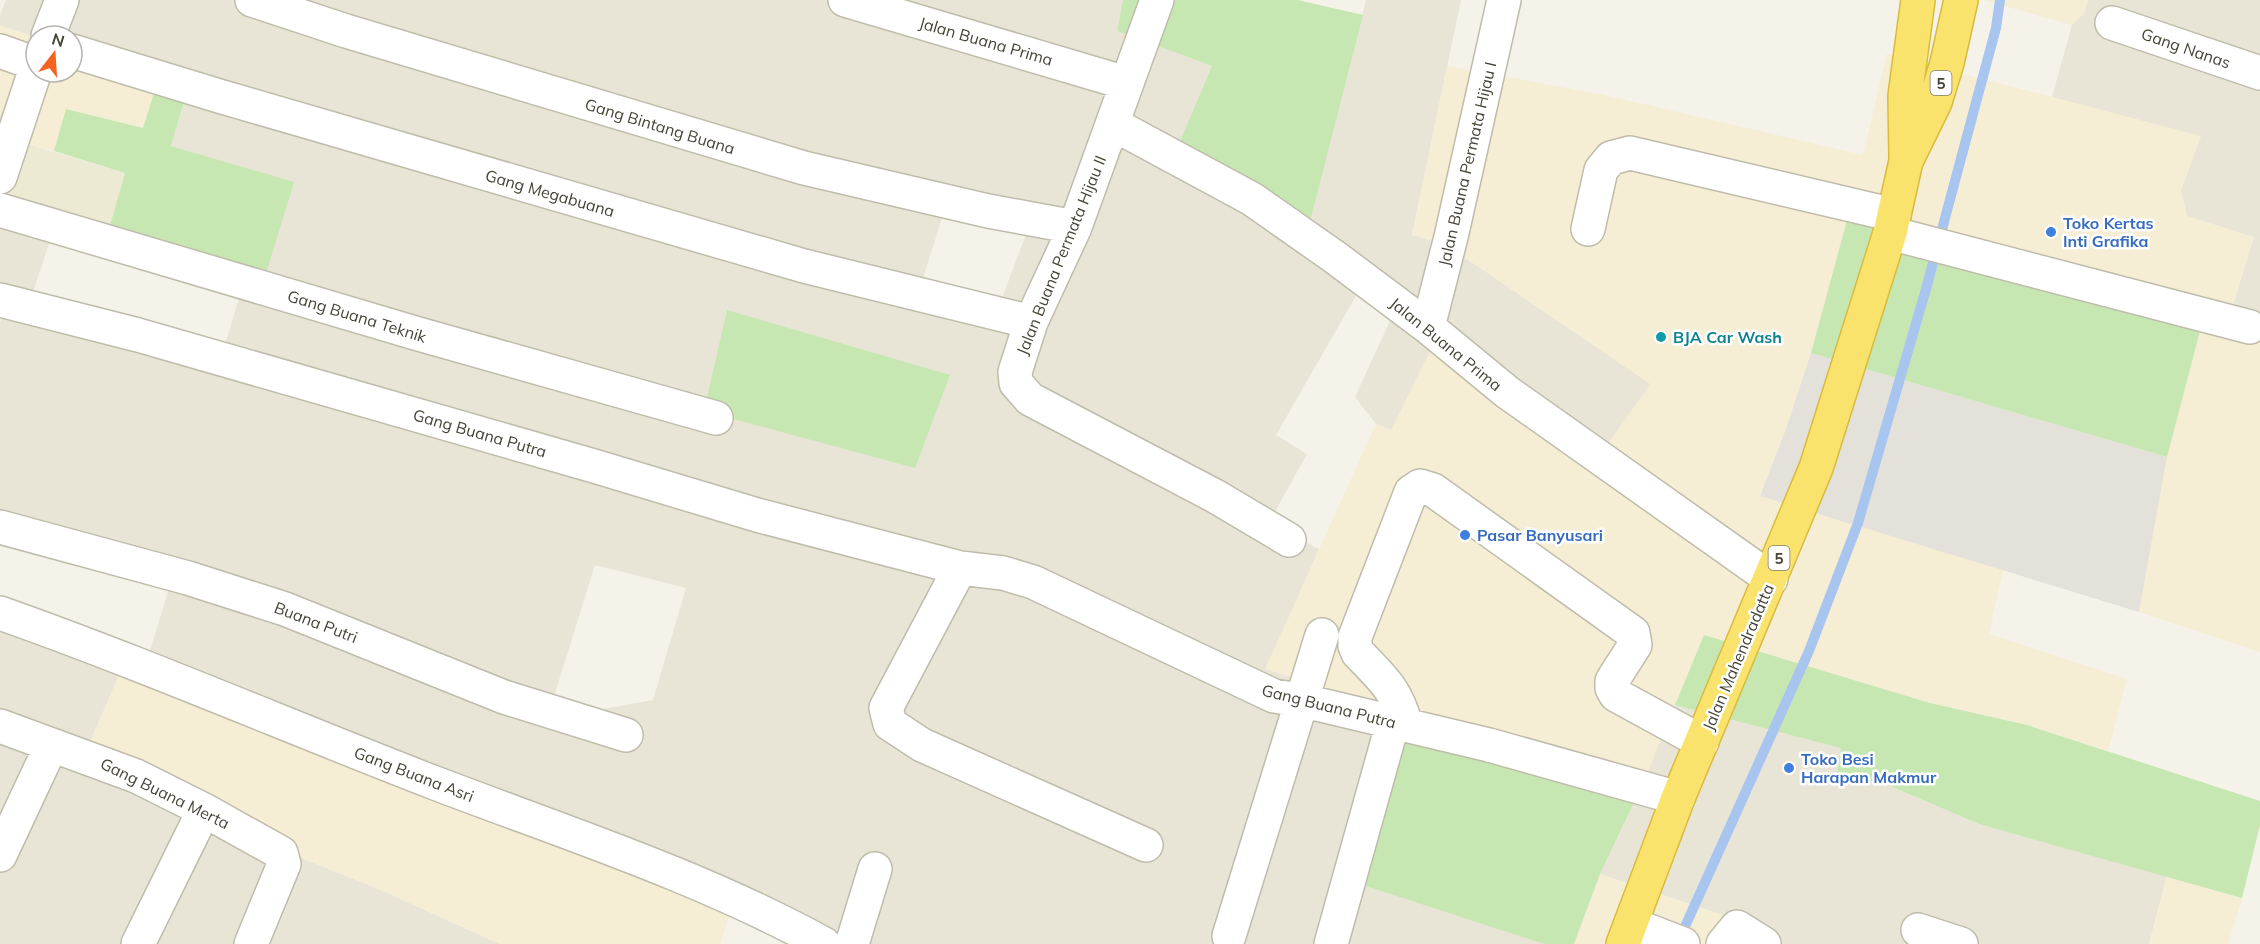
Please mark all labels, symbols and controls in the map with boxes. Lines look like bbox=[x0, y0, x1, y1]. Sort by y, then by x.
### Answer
street label: Jalan Buana Prima bbox=[917, 12, 1055, 70]
street label: Gang Nanas bbox=[2139, 23, 2233, 73]
north arrow bbox=[24, 24, 84, 84]
text: N bbox=[50, 28, 67, 51]
street label: Jalan Buana Permata Hijau I bbox=[1434, 60, 1500, 268]
road number: 5 bbox=[1930, 71, 1952, 95]
street label: Gang Bintang Buana bbox=[583, 94, 737, 158]
street label: Jalan Buana Permata Hijau II bbox=[1012, 152, 1110, 358]
street label: Gang Megabuana bbox=[483, 165, 617, 221]
place label: Toko Kertas Inti Grafika bbox=[2063, 213, 2154, 251]
marker: Toko Kertas Inti Grafika bbox=[2044, 225, 2058, 239]
street label: Gang Buana Teknik bbox=[285, 285, 430, 347]
street label: Jalan Buana Prima bbox=[1386, 293, 1506, 395]
place label: BJA Car Wash bbox=[1673, 327, 1782, 347]
marker: BJA Car Wash bbox=[1654, 330, 1668, 344]
street label: Gang Buana Putra bbox=[411, 404, 549, 462]
place label: Pasar Banyusari bbox=[1477, 525, 1603, 545]
marker: Pasar Banyusari bbox=[1458, 528, 1472, 542]
road number: 5 bbox=[1768, 546, 1790, 570]
street label: Jalan Mahendradatta bbox=[1698, 581, 1778, 733]
street label: Buana Putri bbox=[272, 597, 360, 647]
street label: Gang Buana Putra bbox=[1260, 680, 1398, 732]
street label: Gang Buana Asri bbox=[351, 742, 477, 806]
place label: Toko Besi Harapan Makmur bbox=[1801, 749, 1937, 787]
street label: Gang Buana Merta bbox=[97, 753, 233, 833]
marker: Toko Besi Harapan Makmur bbox=[1782, 761, 1796, 775]

